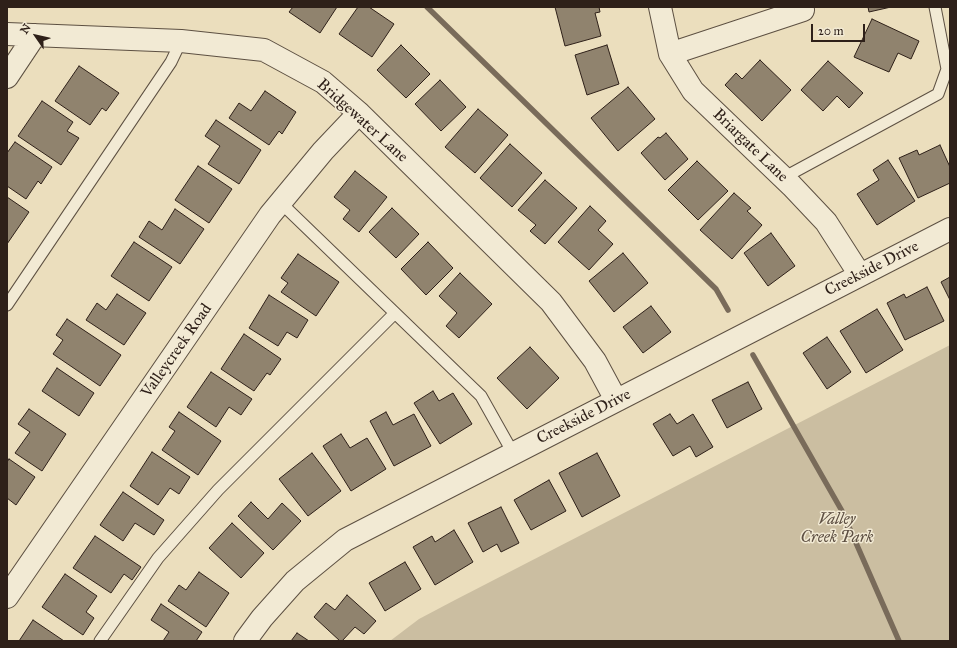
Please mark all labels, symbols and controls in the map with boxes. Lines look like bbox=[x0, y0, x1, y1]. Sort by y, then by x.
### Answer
north arrow bbox=[16, 16, 56, 56]
scale bar bbox=[813, 16, 867, 42]
text: N bbox=[18, 22, 34, 37]
text: 20 m bbox=[818, 24, 844, 38]
street label: Bridgewater Lane bbox=[313, 75, 411, 167]
street label: Briargate Lane bbox=[708, 105, 792, 187]
street label: Creekside Drive bbox=[822, 237, 922, 301]
street label: Valleycreek Road bbox=[138, 300, 216, 402]
street label: Creekside Drive bbox=[534, 385, 634, 449]
park label: Valley Creek Park bbox=[801, 510, 873, 548]

